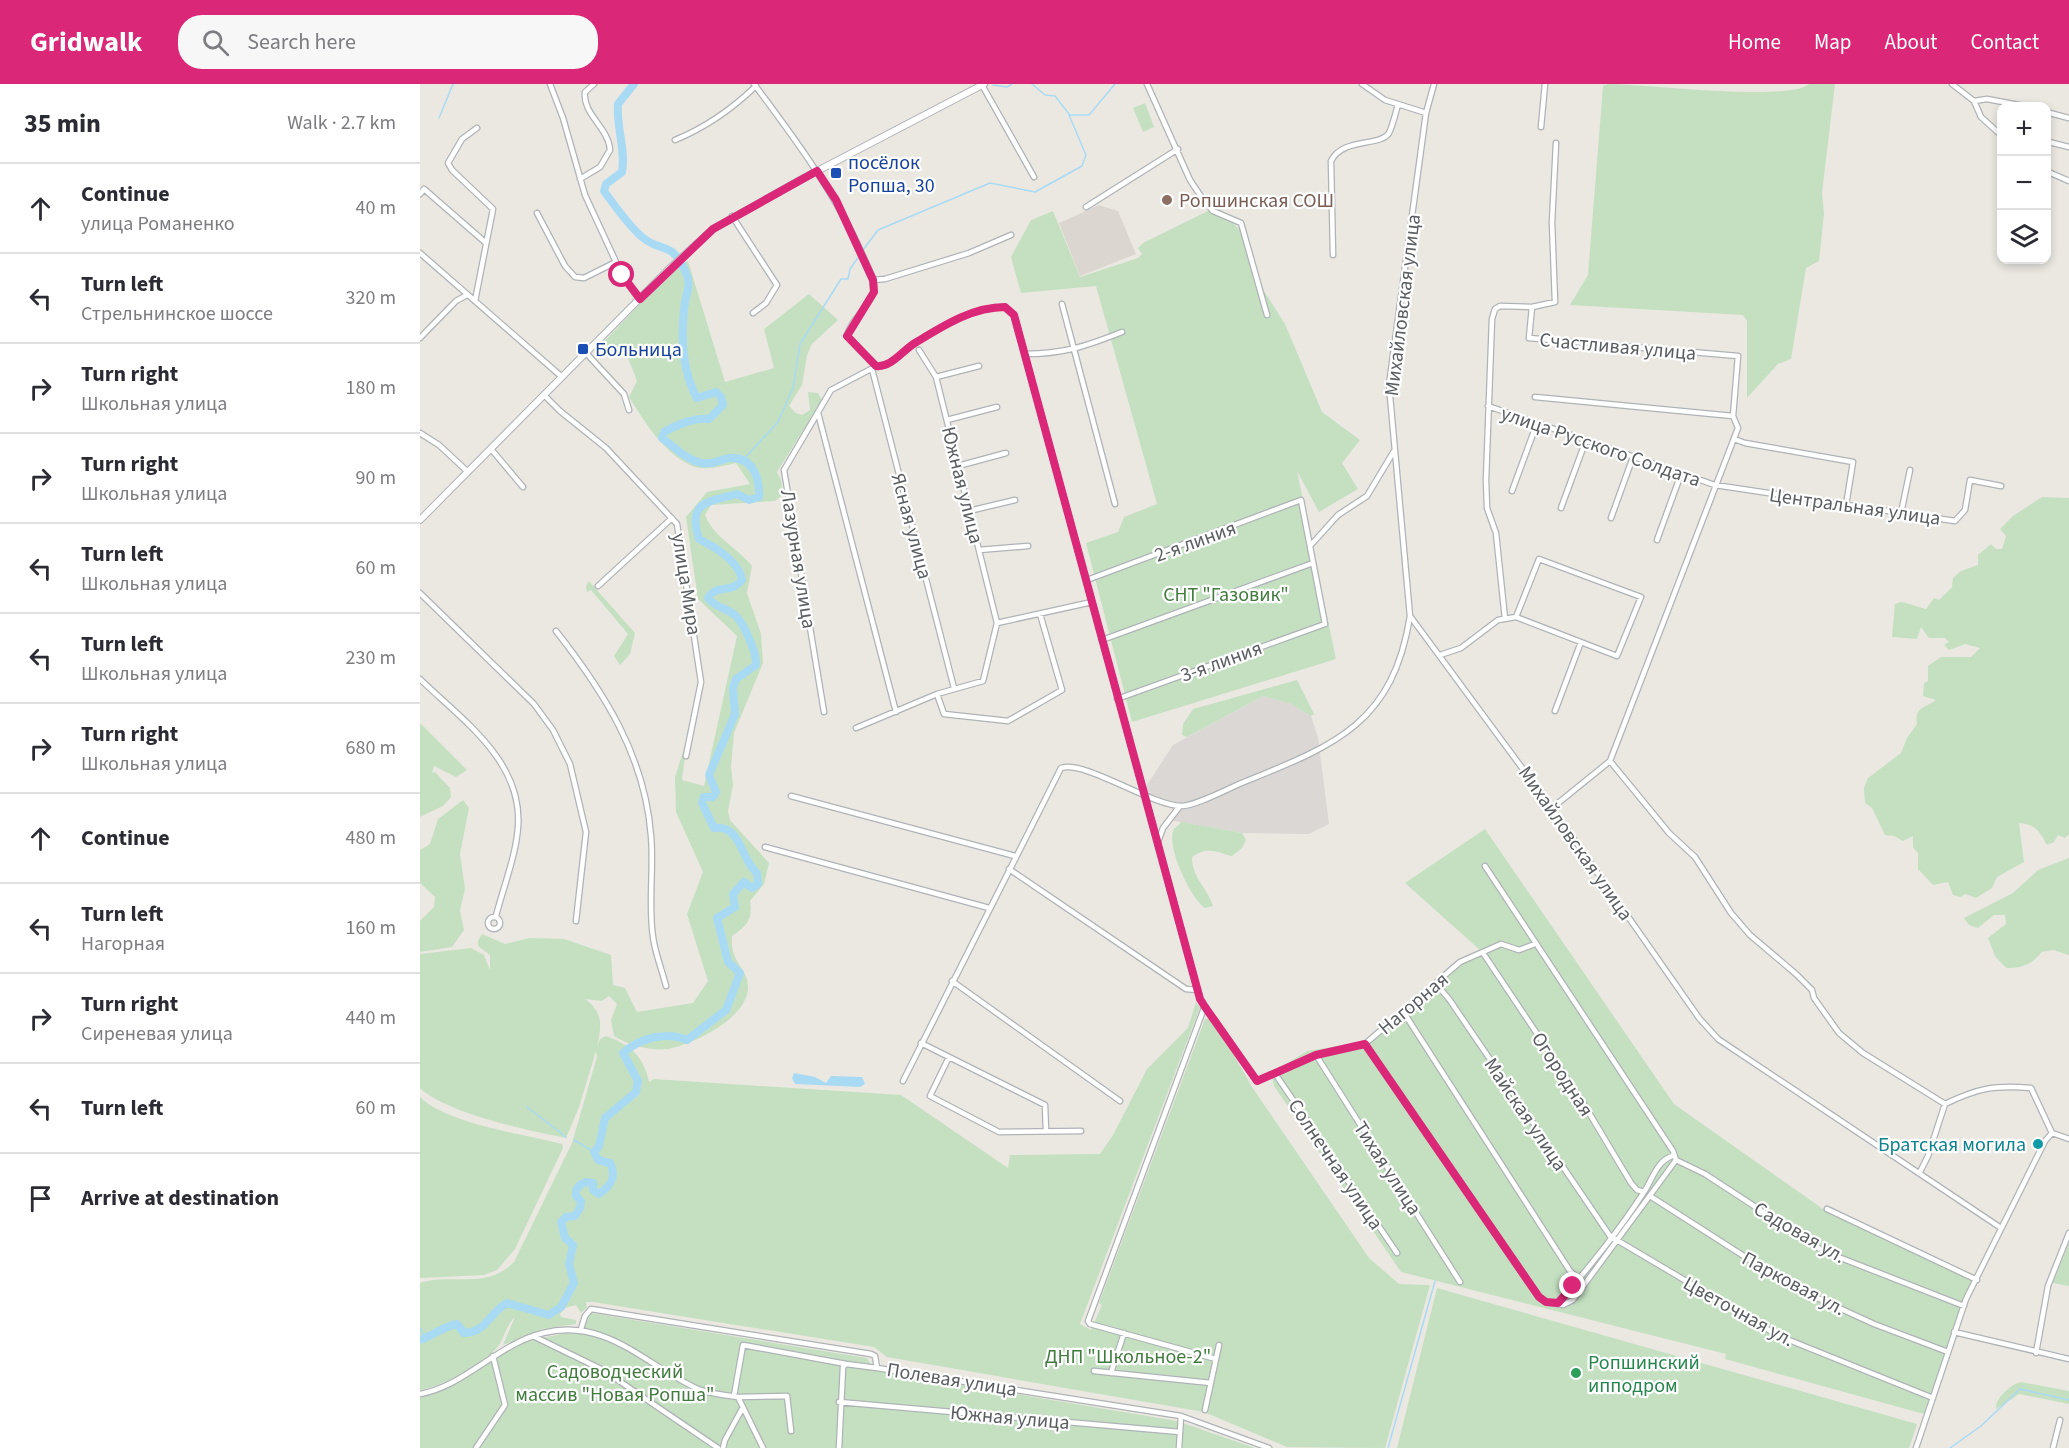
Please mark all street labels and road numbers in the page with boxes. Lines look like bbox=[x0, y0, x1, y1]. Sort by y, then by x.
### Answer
street label: Михайловская улица bbox=[1378, 213, 1428, 398]
street label: Счастливая улица bbox=[1538, 326, 1697, 368]
street label: улица Русского Солдата bbox=[1497, 400, 1704, 494]
street label: Южная улица bbox=[934, 424, 990, 547]
street label: Ясная улица bbox=[883, 470, 939, 582]
street label: Центральная улица bbox=[1767, 481, 1942, 533]
street label: Лазурная улица bbox=[773, 488, 823, 631]
street label: 2-я линия bbox=[1151, 514, 1240, 570]
street label: улица Мира bbox=[664, 531, 708, 637]
street label: 3-я линия bbox=[1177, 634, 1266, 690]
street label: Михайловская улица bbox=[1511, 761, 1639, 927]
street label: Нагорная bbox=[1372, 966, 1455, 1042]
street label: Огородная bbox=[1524, 1027, 1600, 1122]
street label: Майская улица bbox=[1477, 1052, 1574, 1177]
street label: Солнечная улица bbox=[1281, 1094, 1389, 1236]
street label: Тихая улица bbox=[1346, 1116, 1428, 1221]
street label: Садовая ул. bbox=[1748, 1195, 1851, 1271]
street label: Парковая ул. bbox=[1737, 1245, 1850, 1323]
street label: Цветочная ул. bbox=[1678, 1270, 1799, 1354]
street label: Полевая улица bbox=[885, 1356, 1019, 1404]
street label: Южная улица bbox=[949, 1399, 1071, 1437]

